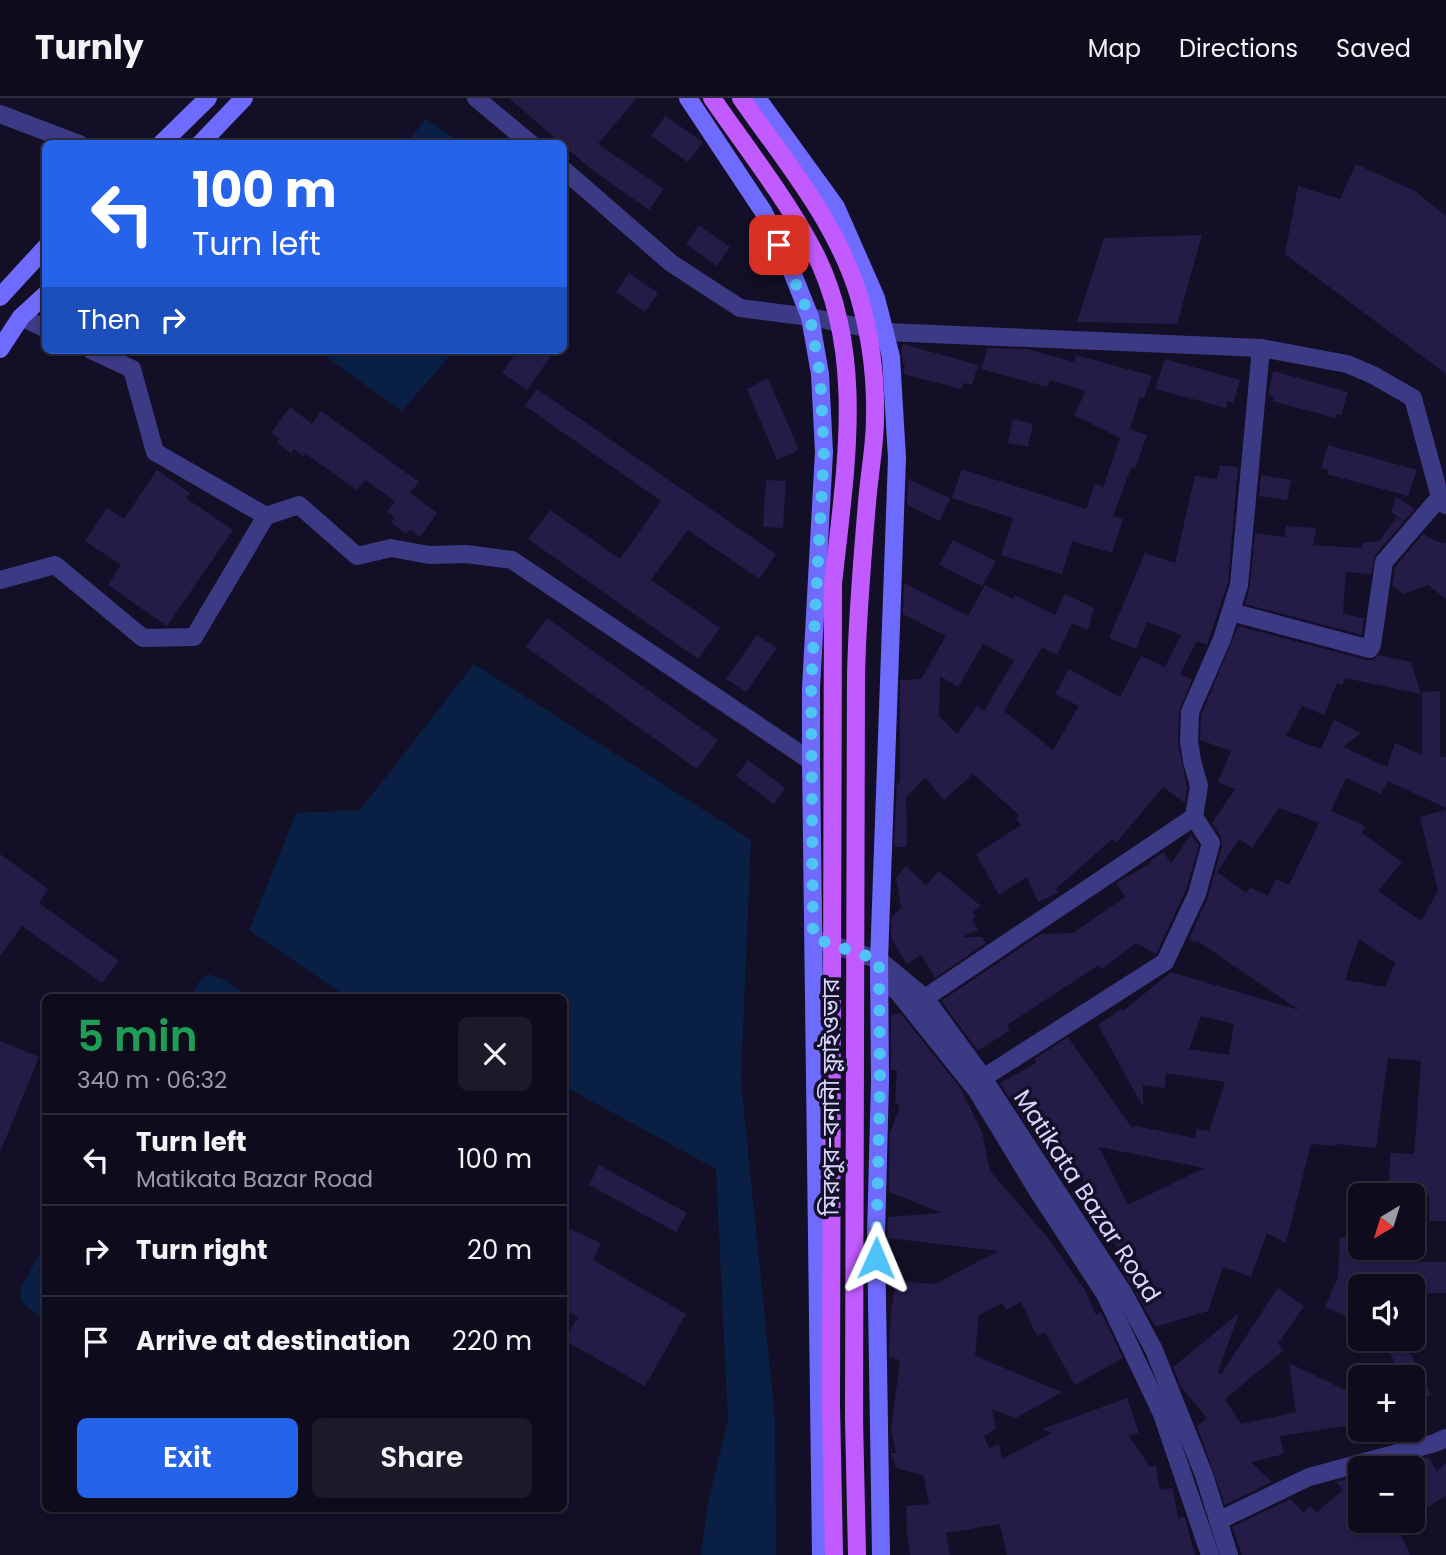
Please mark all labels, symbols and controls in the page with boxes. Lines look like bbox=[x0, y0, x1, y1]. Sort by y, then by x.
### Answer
text: Turnly bbox=[35, 24, 144, 71]
text: Map bbox=[1088, 32, 1141, 65]
text: Directions bbox=[1179, 32, 1298, 65]
text: Saved bbox=[1336, 32, 1411, 65]
text: 100 m bbox=[192, 156, 337, 224]
icon: left bbox=[77, 168, 168, 259]
pin bbox=[749, 215, 809, 275]
text: Turn left bbox=[192, 221, 321, 266]
icon: arrive bbox=[760, 226, 798, 264]
icon: right bbox=[154, 301, 192, 339]
text: Then bbox=[77, 302, 140, 338]
street label: মিরপুর-বনানী ফ্লাইওভার bbox=[814, 978, 847, 1217]
text: 5 min bbox=[77, 1007, 198, 1066]
button: close bbox=[458, 1017, 532, 1091]
text: 340 m · 06:32 bbox=[77, 1064, 227, 1096]
street label: Matikata Bazar Road bbox=[1006, 1083, 1169, 1308]
text: Turn left bbox=[136, 1124, 247, 1160]
icon: left bbox=[77, 1141, 115, 1179]
text: 100 m bbox=[457, 1141, 532, 1177]
text: Matikata Bazar Road bbox=[136, 1163, 373, 1195]
north arrow bbox=[1348, 1183, 1424, 1260]
map controls bbox=[1348, 1183, 1425, 1533]
position arrow bbox=[839, 1221, 913, 1295]
icon: right bbox=[77, 1232, 115, 1270]
text: Turn right bbox=[136, 1232, 268, 1268]
text: 20 m bbox=[467, 1232, 532, 1268]
button: sound bbox=[1348, 1274, 1425, 1351]
icon: arrive bbox=[77, 1323, 115, 1361]
text: Arrive at destination bbox=[136, 1323, 411, 1359]
text: 220 m bbox=[452, 1323, 532, 1359]
button: + bbox=[1348, 1365, 1425, 1442]
button: Exit bbox=[77, 1418, 298, 1498]
button: Share bbox=[312, 1418, 532, 1498]
button: − bbox=[1348, 1456, 1425, 1533]

